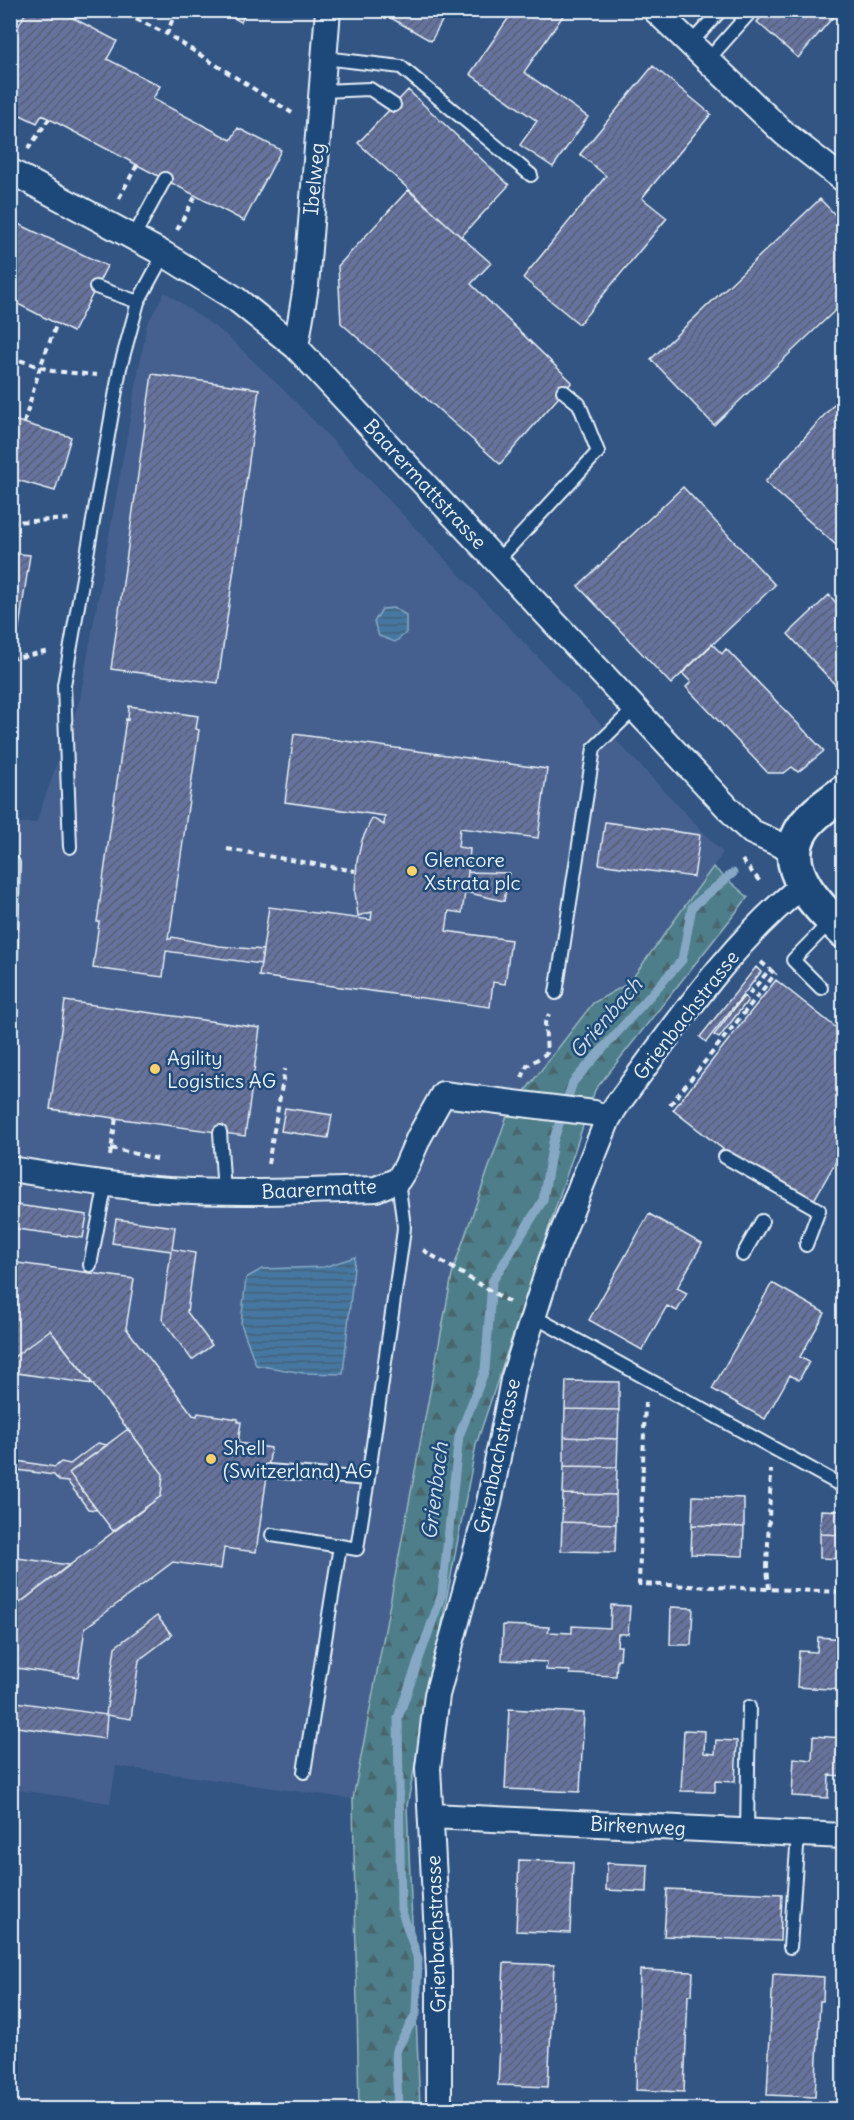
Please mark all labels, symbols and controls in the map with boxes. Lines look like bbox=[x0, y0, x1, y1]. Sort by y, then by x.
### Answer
street label: Ibelweg bbox=[298, 142, 329, 216]
street label: Baarermattstrasse bbox=[359, 413, 492, 554]
place label: Glencore Xstrata plc bbox=[424, 847, 521, 895]
marker: Glencore Xstrata plc bbox=[405, 864, 419, 878]
street label: Grienbachstrasse bbox=[627, 945, 744, 1085]
water label: Grienbach bbox=[563, 971, 649, 1064]
place label: Agility Logistics AG bbox=[167, 1045, 276, 1093]
marker: Agility Logistics AG bbox=[148, 1062, 162, 1076]
street label: Baarermatte bbox=[261, 1173, 377, 1204]
street label: Grienbachstrasse bbox=[468, 1376, 525, 1536]
place label: Shell (Switzerland) AG bbox=[223, 1435, 372, 1483]
water label: Grienbach bbox=[415, 1440, 454, 1541]
marker: Shell (Switzerland) AG bbox=[204, 1452, 218, 1466]
street label: Birkenweg bbox=[590, 1811, 686, 1840]
street label: Grienbachstrasse bbox=[420, 1855, 451, 2013]

